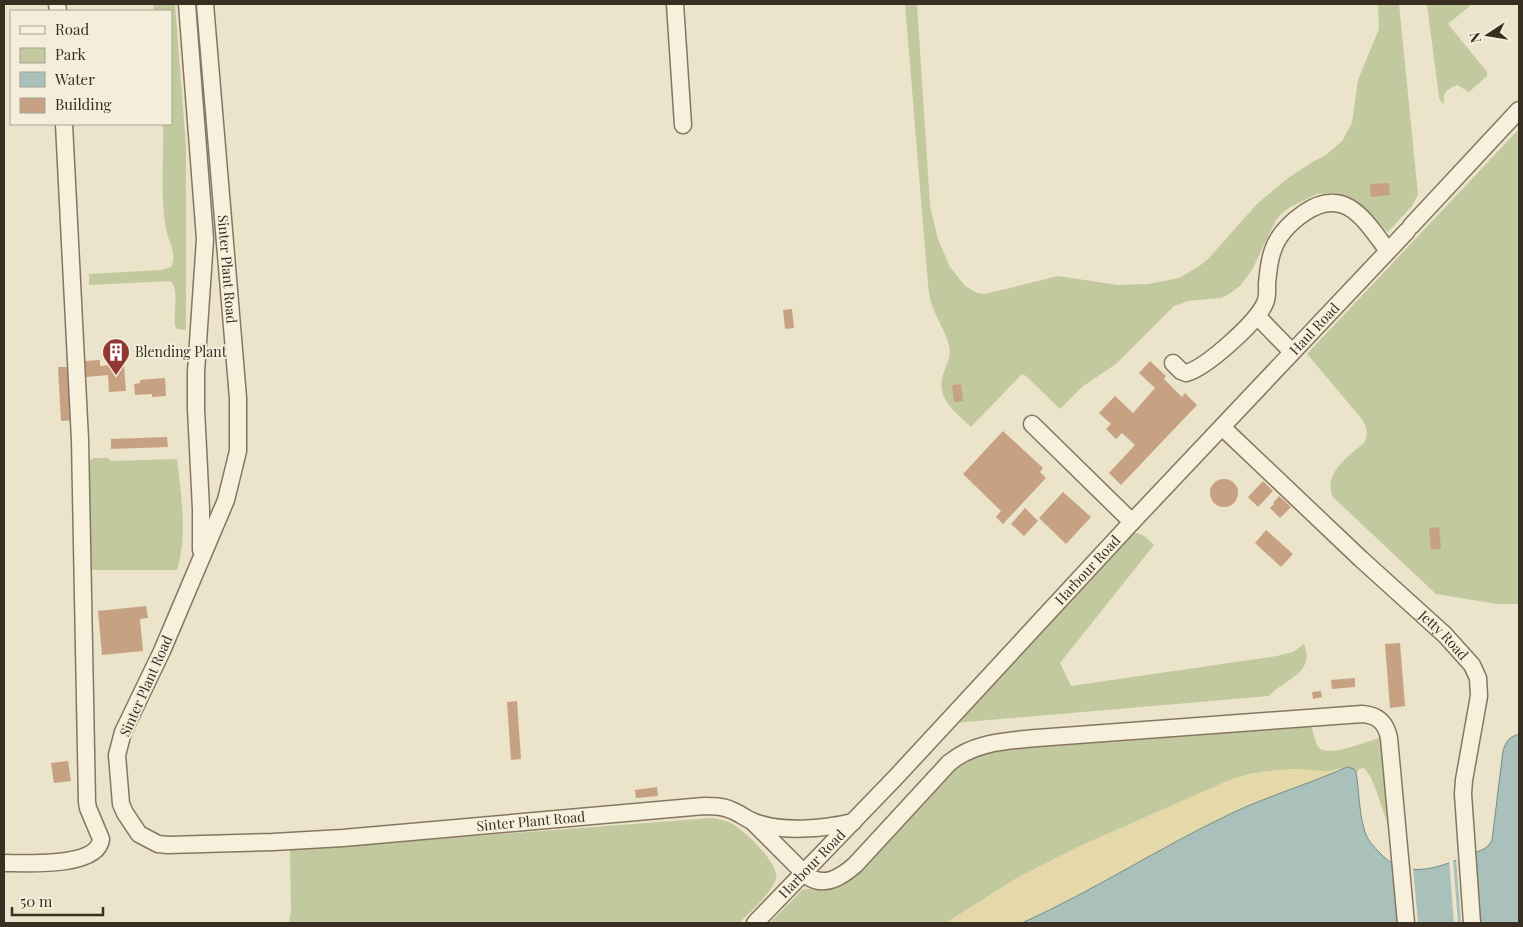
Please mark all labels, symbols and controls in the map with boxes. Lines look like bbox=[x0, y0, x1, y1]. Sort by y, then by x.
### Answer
legend bbox=[10, 10, 172, 125]
north arrow bbox=[1463, 10, 1513, 60]
text: Road bbox=[55, 19, 89, 39]
text: N bbox=[1464, 31, 1485, 45]
text: Park bbox=[55, 44, 87, 64]
text: Water bbox=[54, 69, 95, 89]
text: Building bbox=[55, 94, 112, 114]
street label: Sinter Plant Road bbox=[214, 214, 242, 324]
street label: Haul Road bbox=[1285, 298, 1343, 359]
building icon: Blending Plant bbox=[101, 337, 131, 376]
place label: Blending Plant bbox=[135, 342, 228, 361]
street label: Harbour Road bbox=[1050, 531, 1124, 609]
street label: Jetty Road bbox=[1414, 605, 1473, 664]
street label: Sinter Plant Road bbox=[115, 632, 176, 739]
street label: Sinter Plant Road bbox=[476, 807, 586, 835]
street label: Harbour Road bbox=[774, 825, 849, 902]
scale bar bbox=[12, 884, 104, 916]
text: 50 m bbox=[20, 891, 53, 911]

